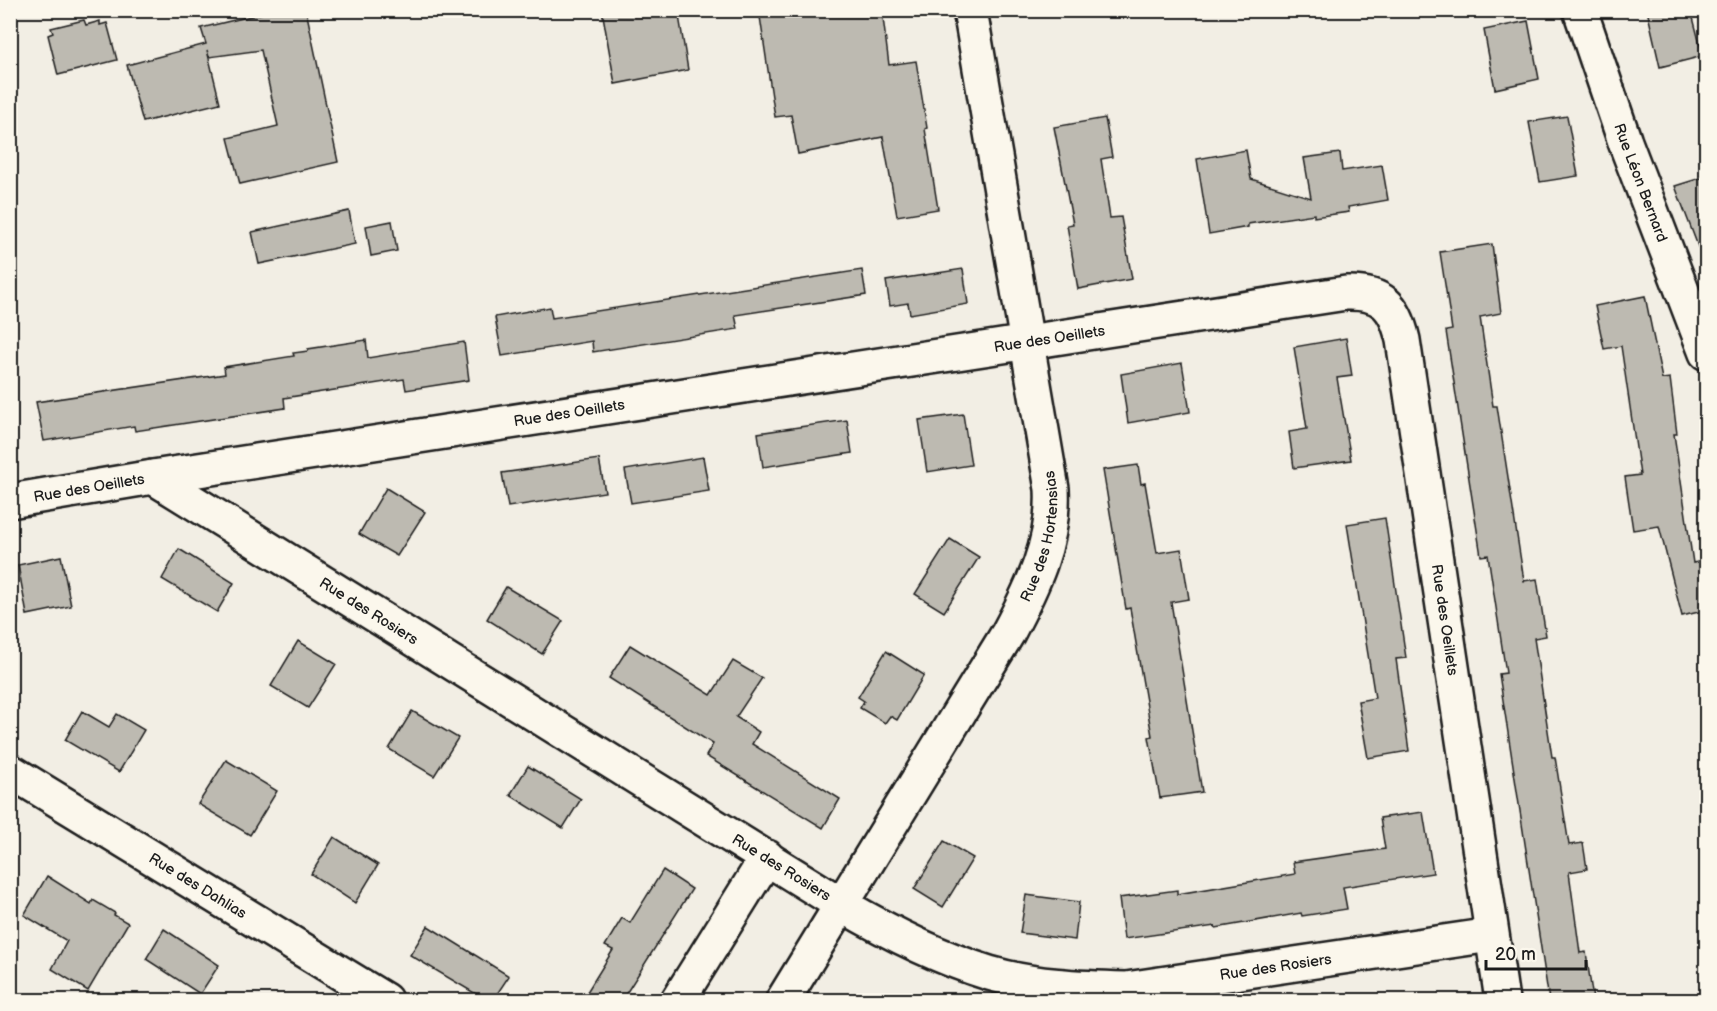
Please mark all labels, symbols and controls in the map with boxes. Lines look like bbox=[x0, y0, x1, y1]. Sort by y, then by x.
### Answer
street label: Rue Léon Bernard bbox=[1610, 121, 1672, 245]
street label: Rue des Oeillets bbox=[993, 321, 1107, 357]
street label: Rue des Oeillets bbox=[512, 395, 626, 431]
street label: Rue des Oeillets bbox=[32, 469, 146, 506]
street label: Rue des Hortensias bbox=[1016, 469, 1062, 605]
street label: Rue des Oeillets bbox=[1427, 563, 1463, 677]
street label: Rue des Rosiers bbox=[316, 573, 422, 649]
street label: Rue des Rosiers bbox=[729, 830, 835, 906]
street label: Rue des Dahlias bbox=[145, 849, 251, 923]
scale bar bbox=[1486, 933, 1586, 971]
text: 20 m bbox=[1495, 944, 1536, 965]
street label: Rue des Rosiers bbox=[1218, 949, 1333, 985]

